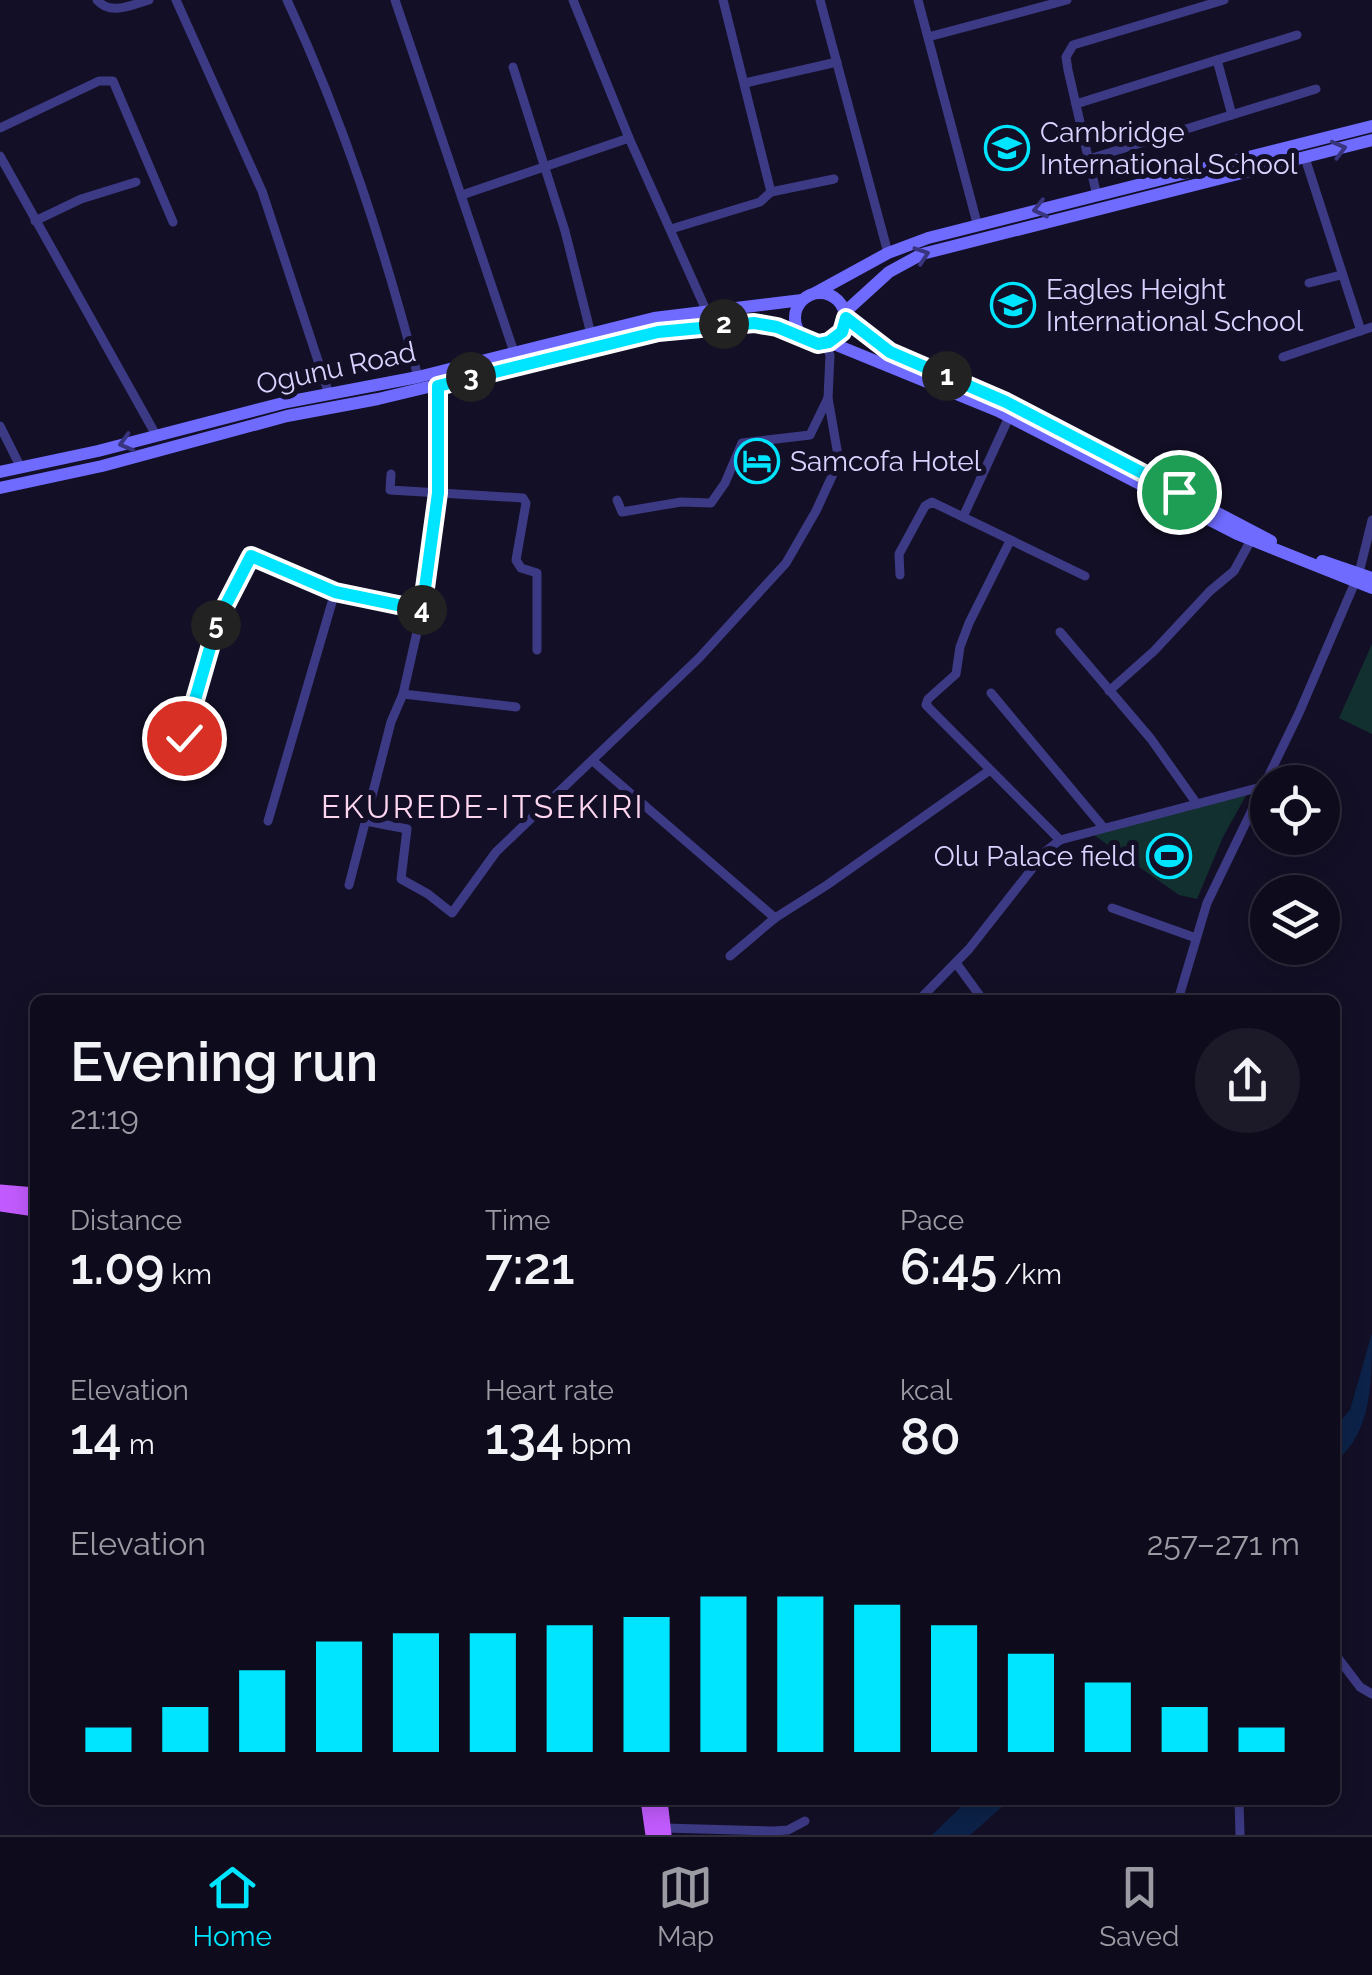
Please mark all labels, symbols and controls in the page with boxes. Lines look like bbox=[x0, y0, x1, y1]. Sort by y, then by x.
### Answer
place label: Cambridge International School bbox=[1040, 116, 1298, 181]
school or university icon: Cambridge International School bbox=[984, 125, 1030, 171]
one-way arrow bbox=[1330, 139, 1347, 160]
one-way arrow bbox=[1032, 197, 1049, 218]
one-way arrow bbox=[913, 247, 930, 267]
place label: Eagles Height International School bbox=[1046, 273, 1304, 338]
school or university icon: Eagles Height International School bbox=[990, 282, 1036, 328]
pin: 2 bbox=[699, 299, 749, 349]
text: 2 bbox=[716, 307, 732, 340]
street label: Ogunu Road bbox=[253, 335, 419, 401]
pin: 1 bbox=[922, 351, 972, 401]
pin: 3 bbox=[446, 352, 496, 402]
text: 1 bbox=[940, 359, 954, 392]
text: 3 bbox=[463, 360, 479, 393]
one-way arrow bbox=[118, 432, 135, 453]
hotel icon: Samcofa Hotel bbox=[734, 438, 780, 484]
place label: Samcofa Hotel bbox=[790, 445, 982, 478]
pin bbox=[1137, 450, 1222, 535]
icon: arrive bbox=[1152, 465, 1207, 520]
pin: 4 bbox=[397, 585, 447, 635]
text: 4 bbox=[414, 593, 430, 626]
pin: 5 bbox=[191, 600, 241, 650]
text: 5 bbox=[208, 608, 224, 641]
pin bbox=[142, 696, 227, 781]
icon: check bbox=[157, 711, 212, 766]
map controls bbox=[1250, 765, 1340, 965]
button: locate bbox=[1250, 765, 1340, 855]
district label: EKUREDE-ITSEKIRI bbox=[321, 788, 645, 825]
sports icon: Olu Palace field bbox=[1146, 833, 1192, 879]
place label: Olu Palace field bbox=[934, 840, 1136, 873]
button: layers bbox=[1250, 875, 1340, 965]
button: share bbox=[1195, 1028, 1300, 1133]
text: Evening run bbox=[70, 1029, 378, 1094]
text: 21:19 bbox=[70, 1099, 139, 1136]
text: Distance bbox=[70, 1204, 182, 1237]
text: Time bbox=[485, 1204, 550, 1237]
text: Pace bbox=[900, 1204, 964, 1237]
text: 1.09 bbox=[70, 1237, 164, 1296]
text: 7:21 bbox=[485, 1237, 575, 1296]
text: 6:45 bbox=[900, 1237, 997, 1296]
text: km bbox=[164, 1258, 212, 1291]
text: /km bbox=[997, 1258, 1062, 1291]
text: Elevation bbox=[70, 1374, 189, 1407]
text: Heart rate bbox=[485, 1374, 614, 1407]
text: kcal bbox=[900, 1374, 952, 1407]
text: 14 bbox=[70, 1407, 122, 1466]
text: 134 bbox=[485, 1407, 564, 1466]
text: 80 bbox=[900, 1407, 961, 1466]
text: m bbox=[122, 1428, 155, 1461]
text: bpm bbox=[564, 1428, 632, 1461]
text: Elevation bbox=[70, 1525, 206, 1562]
text: 257–271 m bbox=[1147, 1525, 1300, 1562]
tab: Home bbox=[193, 1860, 272, 1953]
tab: Map bbox=[657, 1860, 714, 1953]
tab: Saved bbox=[1099, 1860, 1179, 1953]

